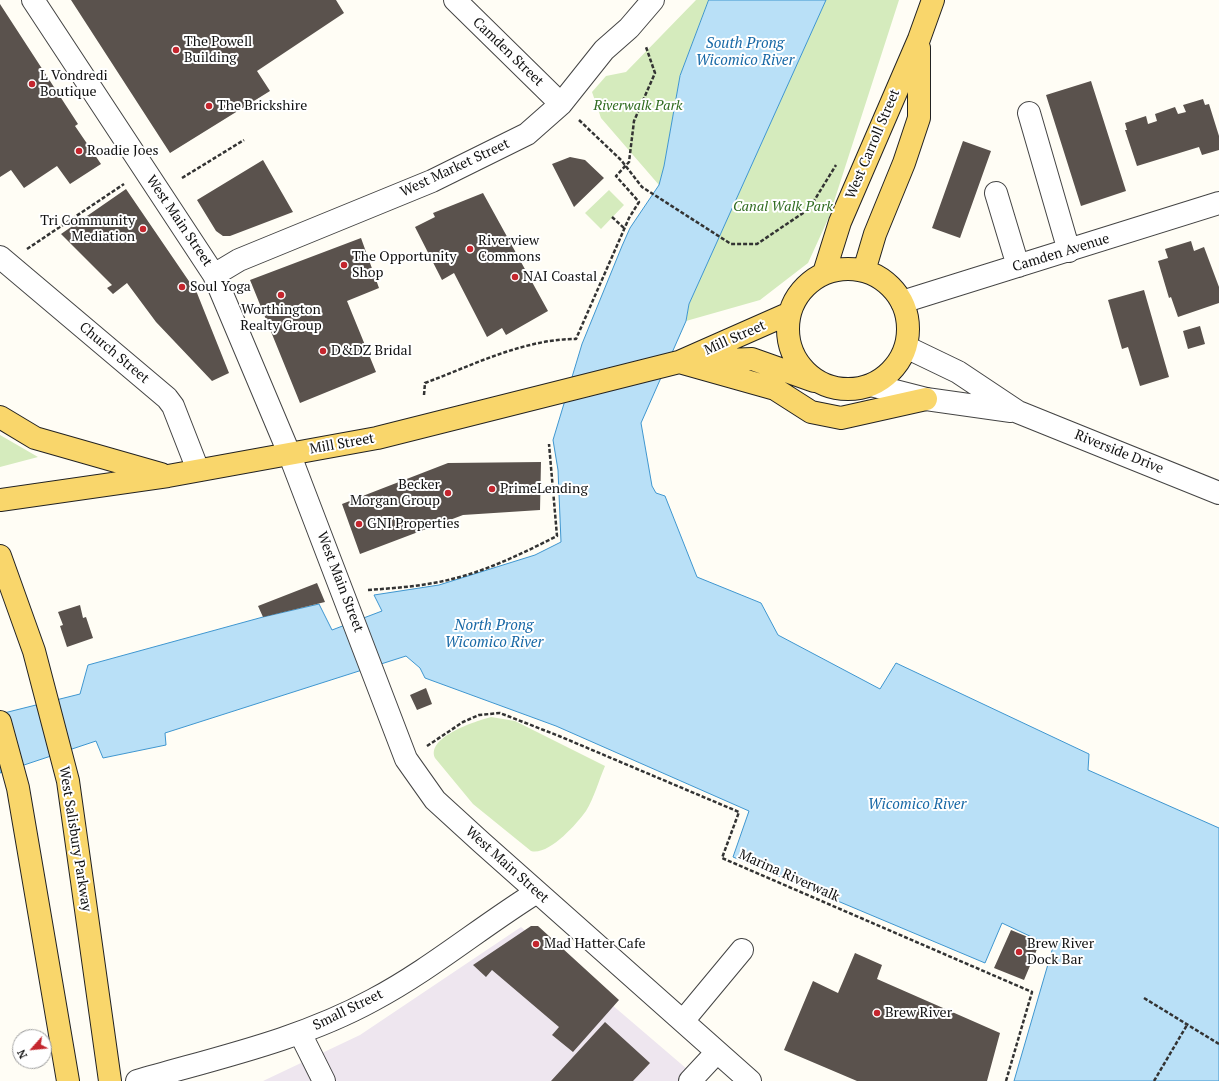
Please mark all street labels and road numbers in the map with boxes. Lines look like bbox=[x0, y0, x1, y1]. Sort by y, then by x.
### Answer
street label: Camden Street bbox=[469, 14, 547, 90]
street label: West Carroll Street bbox=[842, 87, 904, 201]
street label: West Market Street bbox=[398, 135, 512, 201]
street label: West Main Street bbox=[142, 172, 216, 270]
street label: Camden Avenue bbox=[1010, 230, 1112, 276]
street label: Mill Street bbox=[702, 317, 768, 359]
street label: Church Street bbox=[76, 319, 152, 387]
street label: Riverside Drive bbox=[1072, 427, 1166, 477]
street label: Mill Street bbox=[308, 430, 376, 458]
street label: West Main Street bbox=[313, 529, 367, 635]
street label: West Salisbury Parkway bbox=[55, 765, 95, 913]
street label: West Main Street bbox=[462, 823, 552, 907]
street label: Marina Riverwalk bbox=[736, 846, 842, 906]
street label: Small Street bbox=[310, 986, 386, 1034]

